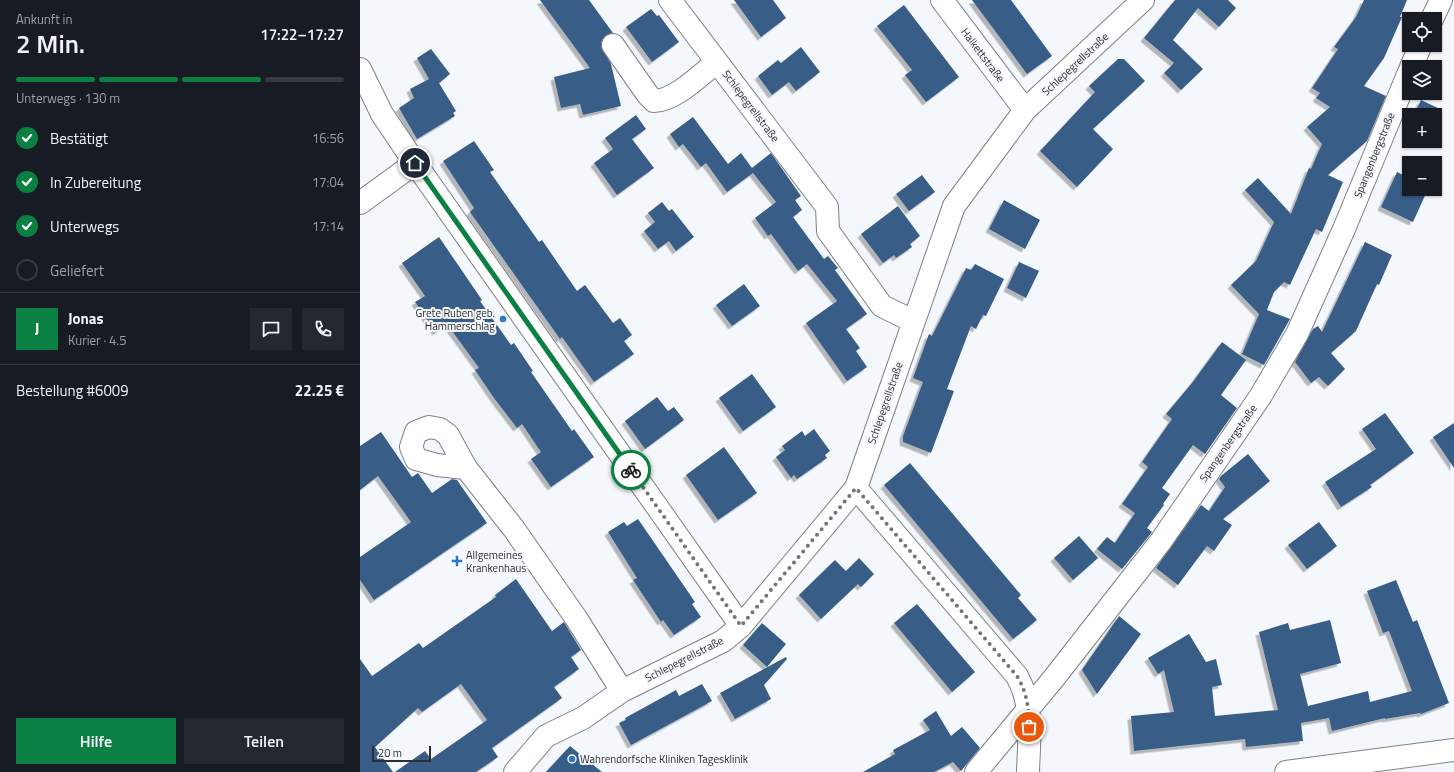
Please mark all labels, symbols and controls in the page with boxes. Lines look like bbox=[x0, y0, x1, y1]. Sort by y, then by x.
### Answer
text: Ankunft in bbox=[16, 9, 72, 29]
map controls bbox=[1402, 12, 1442, 196]
button: locate bbox=[1402, 12, 1442, 52]
text: 17:22–17:27 bbox=[260, 23, 344, 46]
text: 2 Min. bbox=[16, 24, 85, 63]
street label: Halkettstraße bbox=[957, 25, 1009, 86]
street label: Schlepegrellstraße bbox=[1038, 28, 1112, 99]
button: layers bbox=[1402, 60, 1442, 100]
street label: Schlepegrellstraße bbox=[719, 67, 784, 146]
text: Unterwegs · 130 m bbox=[16, 88, 120, 108]
button: + bbox=[1402, 108, 1442, 148]
street label: Spangenbergstraße bbox=[1350, 109, 1399, 200]
icon: check bbox=[16, 127, 38, 149]
text: Bestätigt bbox=[50, 127, 108, 150]
text: 16:56 bbox=[312, 128, 344, 148]
pin bbox=[398, 146, 432, 180]
icon: home bbox=[404, 152, 426, 174]
button: − bbox=[1402, 156, 1442, 196]
icon: check bbox=[16, 171, 38, 193]
text: In Zubereitung bbox=[50, 171, 141, 194]
text: 17:04 bbox=[312, 172, 344, 192]
icon: check bbox=[16, 215, 38, 237]
text: Unterwegs bbox=[50, 215, 119, 238]
text: 17:14 bbox=[312, 216, 344, 236]
text: Geliefert bbox=[50, 259, 104, 282]
place label: Grete Ruben geb. Hammerschlag bbox=[416, 305, 495, 334]
text: Jonas bbox=[68, 307, 103, 330]
button: chat bbox=[250, 308, 292, 350]
button: phone bbox=[302, 308, 344, 350]
marker: Grete Ruben geb. Hammerschlag bbox=[498, 314, 508, 324]
text: J bbox=[35, 317, 39, 340]
text: Kurier · 4.5 bbox=[68, 330, 126, 350]
street label: Schlepegrellstraße bbox=[863, 359, 907, 446]
text: Bestellung #6009 bbox=[16, 379, 129, 402]
text: 22.25 € bbox=[295, 379, 344, 402]
street label: Spangenbergstraße bbox=[1195, 401, 1261, 485]
courier bbox=[611, 450, 651, 490]
icon: bike bbox=[620, 459, 642, 481]
place label: Allgemeines Krankenhaus bbox=[466, 547, 526, 576]
marker: Allgemeines Krankenhaus bbox=[451, 555, 463, 567]
street label: Schlepegrellstraße bbox=[642, 632, 726, 686]
pin bbox=[1012, 710, 1046, 744]
icon: bag bbox=[1018, 716, 1040, 738]
button: Hilfe bbox=[16, 718, 176, 764]
button: Teilen bbox=[184, 718, 344, 764]
scale bar bbox=[372, 744, 431, 763]
text: 20 m bbox=[378, 745, 402, 761]
place label: Wahrendorfsche Kliniken Tagesklinik bbox=[580, 751, 749, 767]
marker: Wahrendorfsche Kliniken Tagesklinik bbox=[567, 754, 577, 764]

